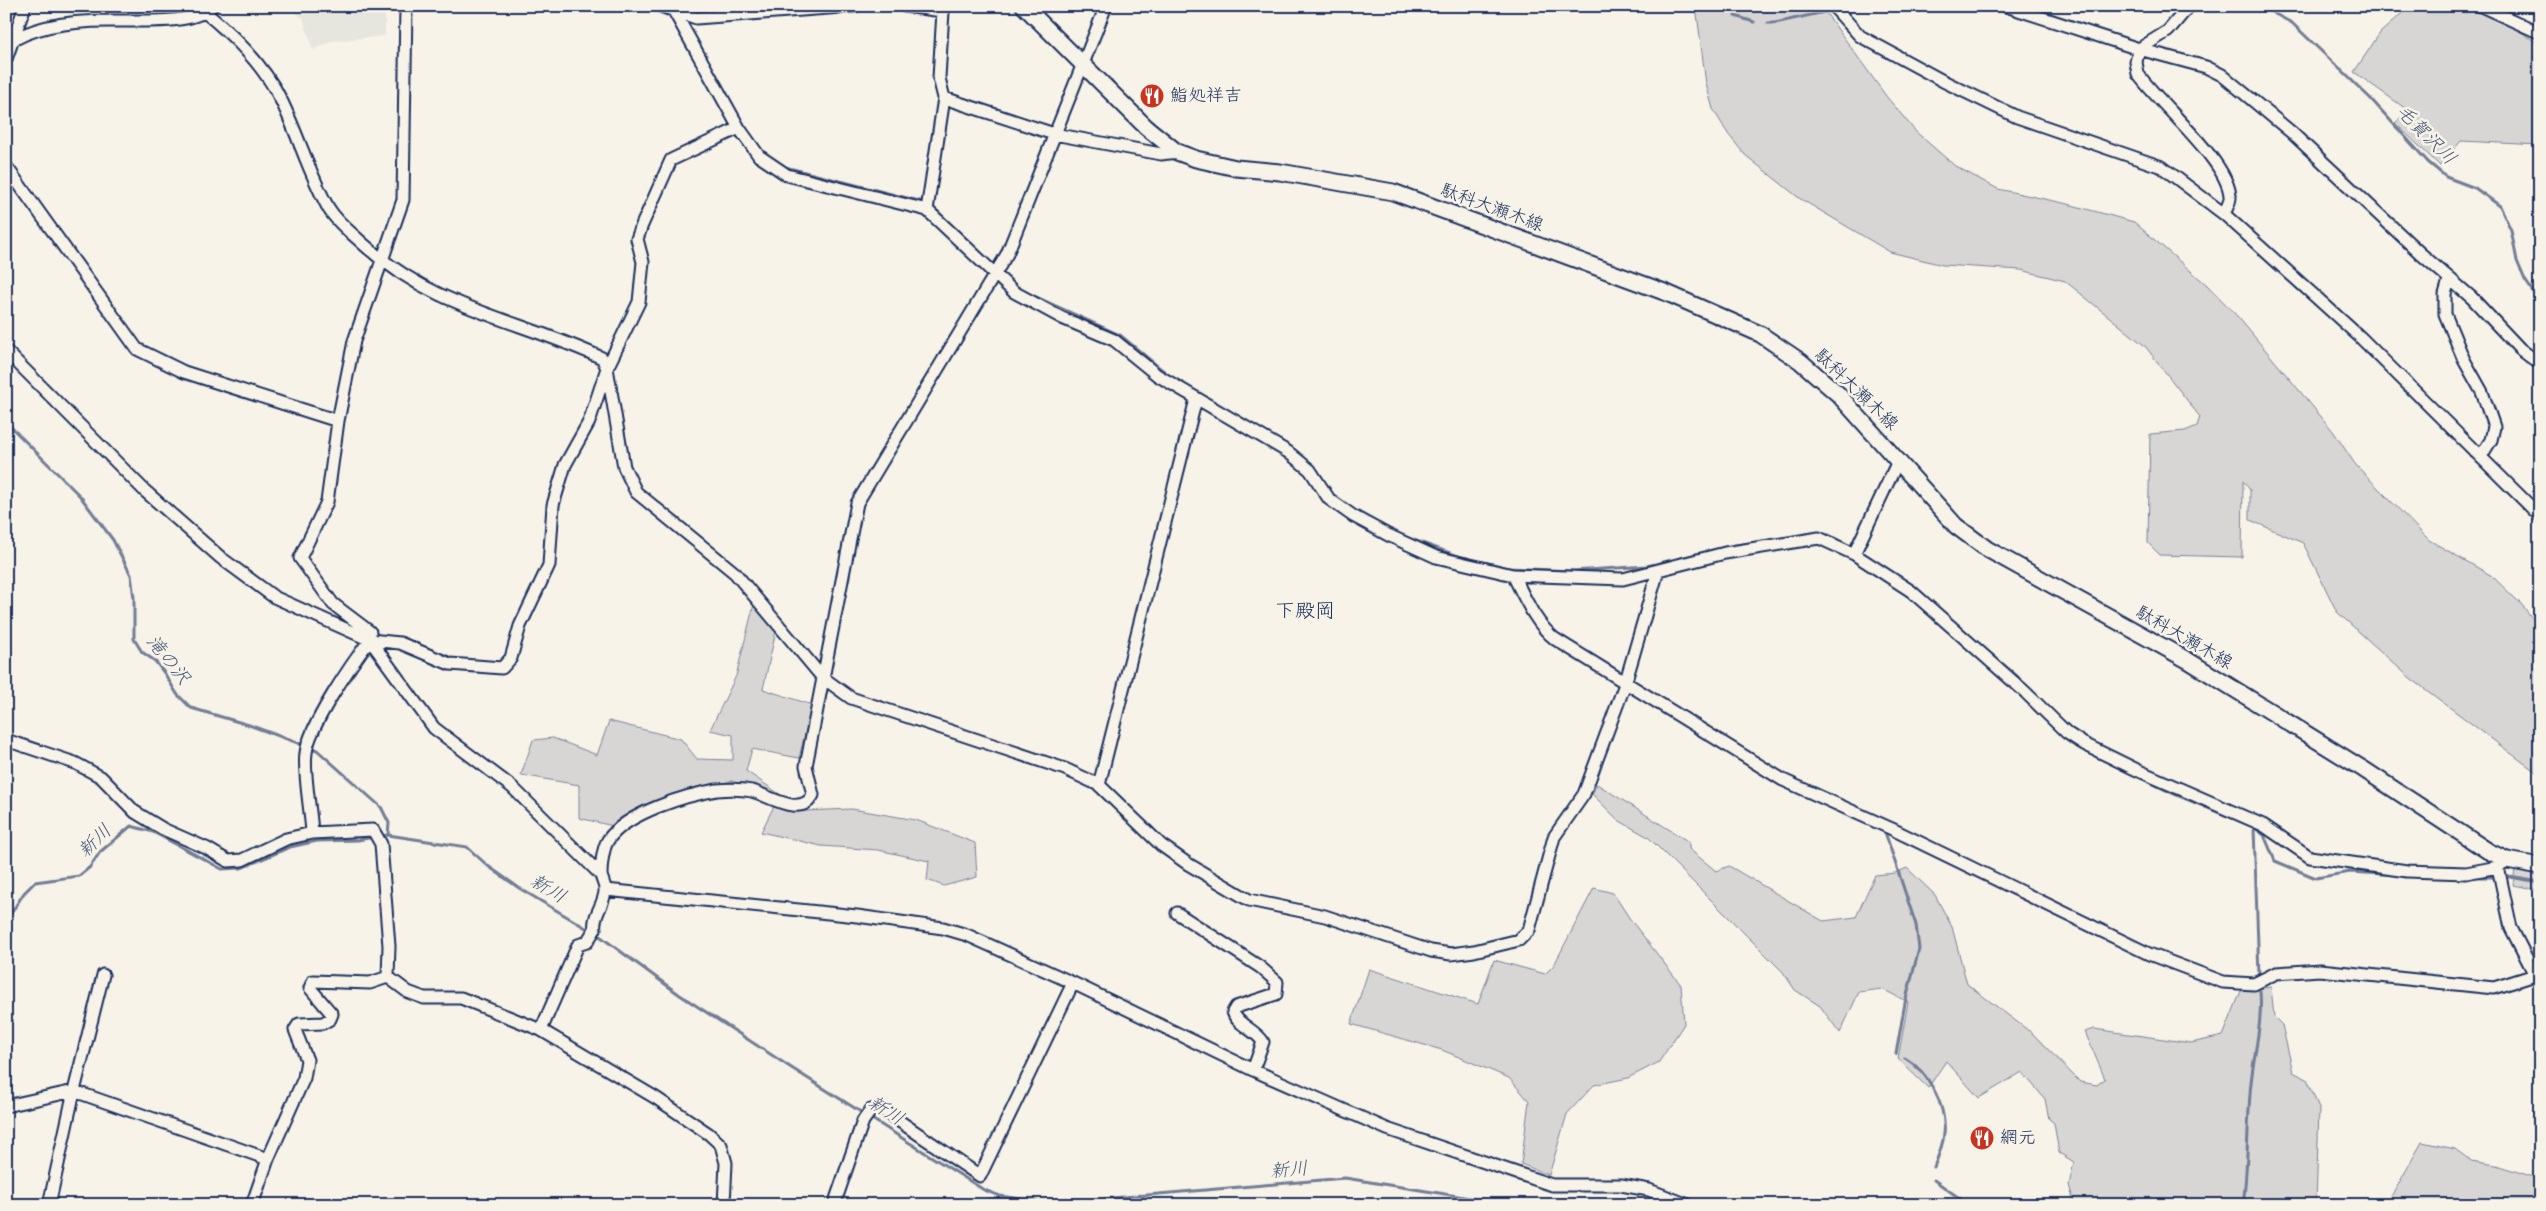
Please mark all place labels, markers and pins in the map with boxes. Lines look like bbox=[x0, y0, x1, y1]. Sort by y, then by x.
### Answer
restaurant icon: 鮨処祥吉 bbox=[1139, 83, 1165, 109]
place label: 鮨処祥吉 bbox=[1170, 84, 1242, 108]
restaurant icon: 網元 bbox=[1969, 1125, 1995, 1151]
place label: 網元 bbox=[2000, 1126, 2036, 1150]

